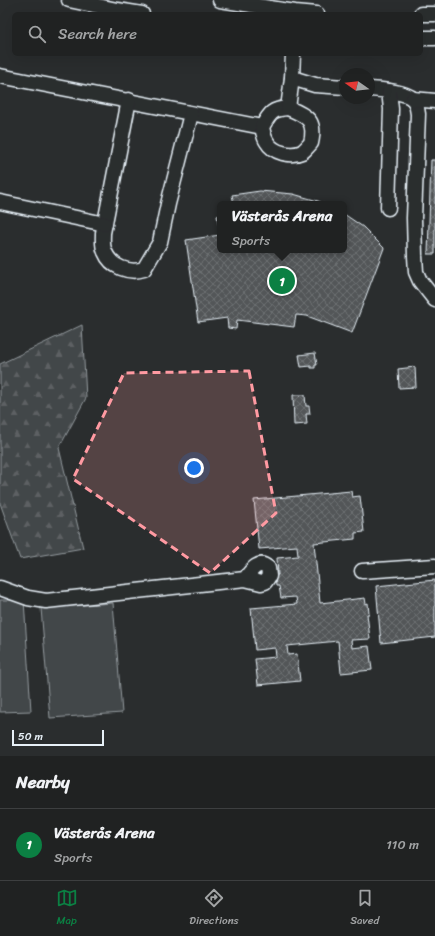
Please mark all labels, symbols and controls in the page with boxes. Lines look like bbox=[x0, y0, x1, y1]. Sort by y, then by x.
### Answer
search box bbox=[12, 12, 423, 56]
text: Search here bbox=[58, 21, 137, 47]
icon: search bbox=[26, 23, 48, 45]
north arrow bbox=[339, 68, 375, 104]
popup bbox=[217, 201, 347, 253]
text: Västerås Arena bbox=[232, 203, 332, 229]
text: Sports bbox=[232, 229, 270, 252]
pin: 1 bbox=[269, 266, 295, 296]
your location bbox=[184, 458, 204, 478]
text: 50 m bbox=[18, 727, 43, 746]
scale bar bbox=[12, 728, 104, 747]
text: Nearby bbox=[16, 767, 70, 797]
text: Västerås Arena bbox=[54, 820, 154, 846]
text: 1 bbox=[26, 833, 32, 856]
text: 110 m bbox=[386, 833, 419, 856]
text: Sports bbox=[54, 846, 92, 869]
tab: Map bbox=[56, 887, 78, 930]
tab: Directions bbox=[189, 887, 239, 930]
tab: Saved bbox=[350, 887, 379, 930]

